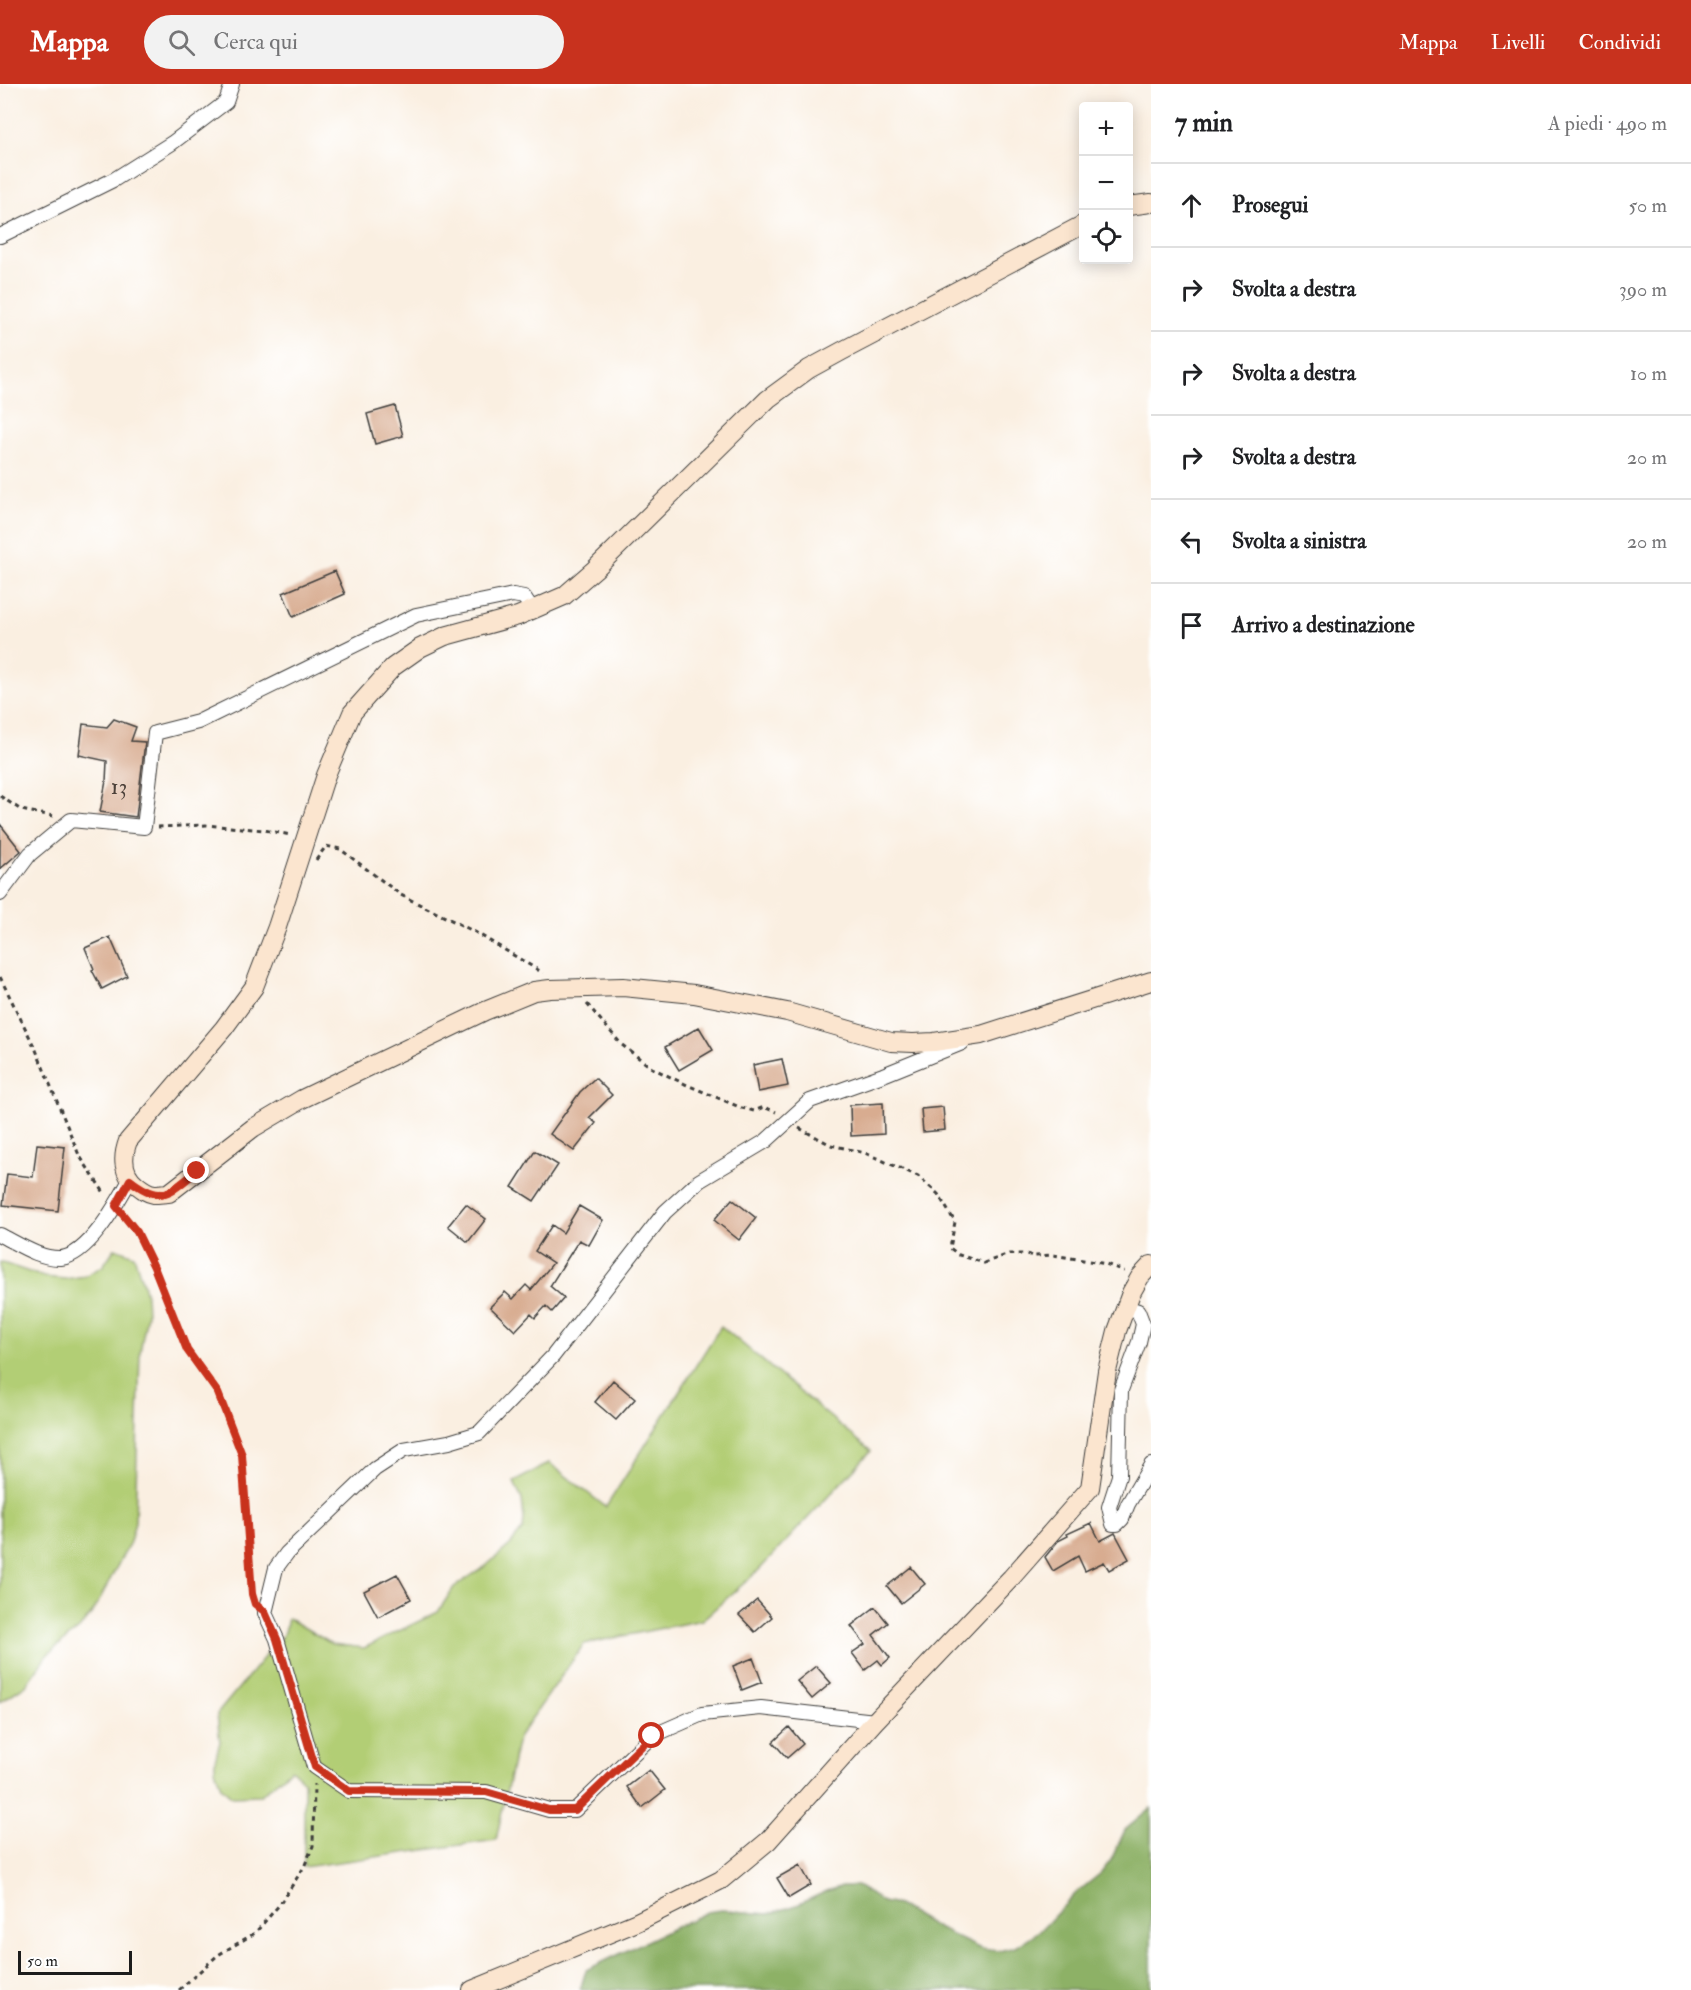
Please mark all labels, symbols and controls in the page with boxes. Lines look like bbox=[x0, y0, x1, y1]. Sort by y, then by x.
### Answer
search box bbox=[144, 15, 564, 69]
text: Mappa bbox=[30, 25, 108, 60]
icon: search bbox=[165, 26, 198, 59]
text: Cerca qui bbox=[213, 28, 298, 56]
text: Mappa bbox=[1399, 29, 1458, 56]
text: Livelli bbox=[1491, 29, 1545, 56]
text: Condividi bbox=[1578, 29, 1661, 56]
map controls bbox=[1079, 102, 1133, 264]
button: + bbox=[1079, 102, 1133, 156]
text: 7 min bbox=[1175, 107, 1233, 139]
text: A piedi · 490 m bbox=[1548, 111, 1667, 136]
button: − bbox=[1079, 156, 1133, 210]
icon: ahead bbox=[1175, 189, 1208, 222]
text: Prosegui bbox=[1232, 191, 1308, 219]
text: 50 m bbox=[1628, 193, 1667, 218]
button: locate bbox=[1079, 210, 1133, 264]
icon: right bbox=[1175, 273, 1208, 306]
text: Svolta a destra bbox=[1232, 275, 1356, 303]
text: 390 m bbox=[1619, 277, 1667, 302]
icon: right bbox=[1175, 357, 1208, 390]
text: Svolta a destra bbox=[1232, 359, 1356, 387]
text: 10 m bbox=[1630, 361, 1667, 386]
icon: right bbox=[1175, 441, 1208, 474]
text: Svolta a destra bbox=[1232, 443, 1356, 471]
text: 20 m bbox=[1627, 445, 1667, 470]
icon: left bbox=[1175, 525, 1208, 558]
text: Svolta a sinistra bbox=[1232, 527, 1366, 555]
text: 20 m bbox=[1627, 529, 1667, 554]
icon: arrive bbox=[1175, 609, 1208, 642]
text: Arrivo a destinazione bbox=[1232, 611, 1415, 639]
house number: 13 bbox=[111, 773, 127, 801]
route end bbox=[183, 1157, 209, 1183]
route start bbox=[638, 1722, 664, 1748]
scale bar bbox=[18, 1948, 132, 1976]
text: 50 m bbox=[27, 1951, 58, 1971]

